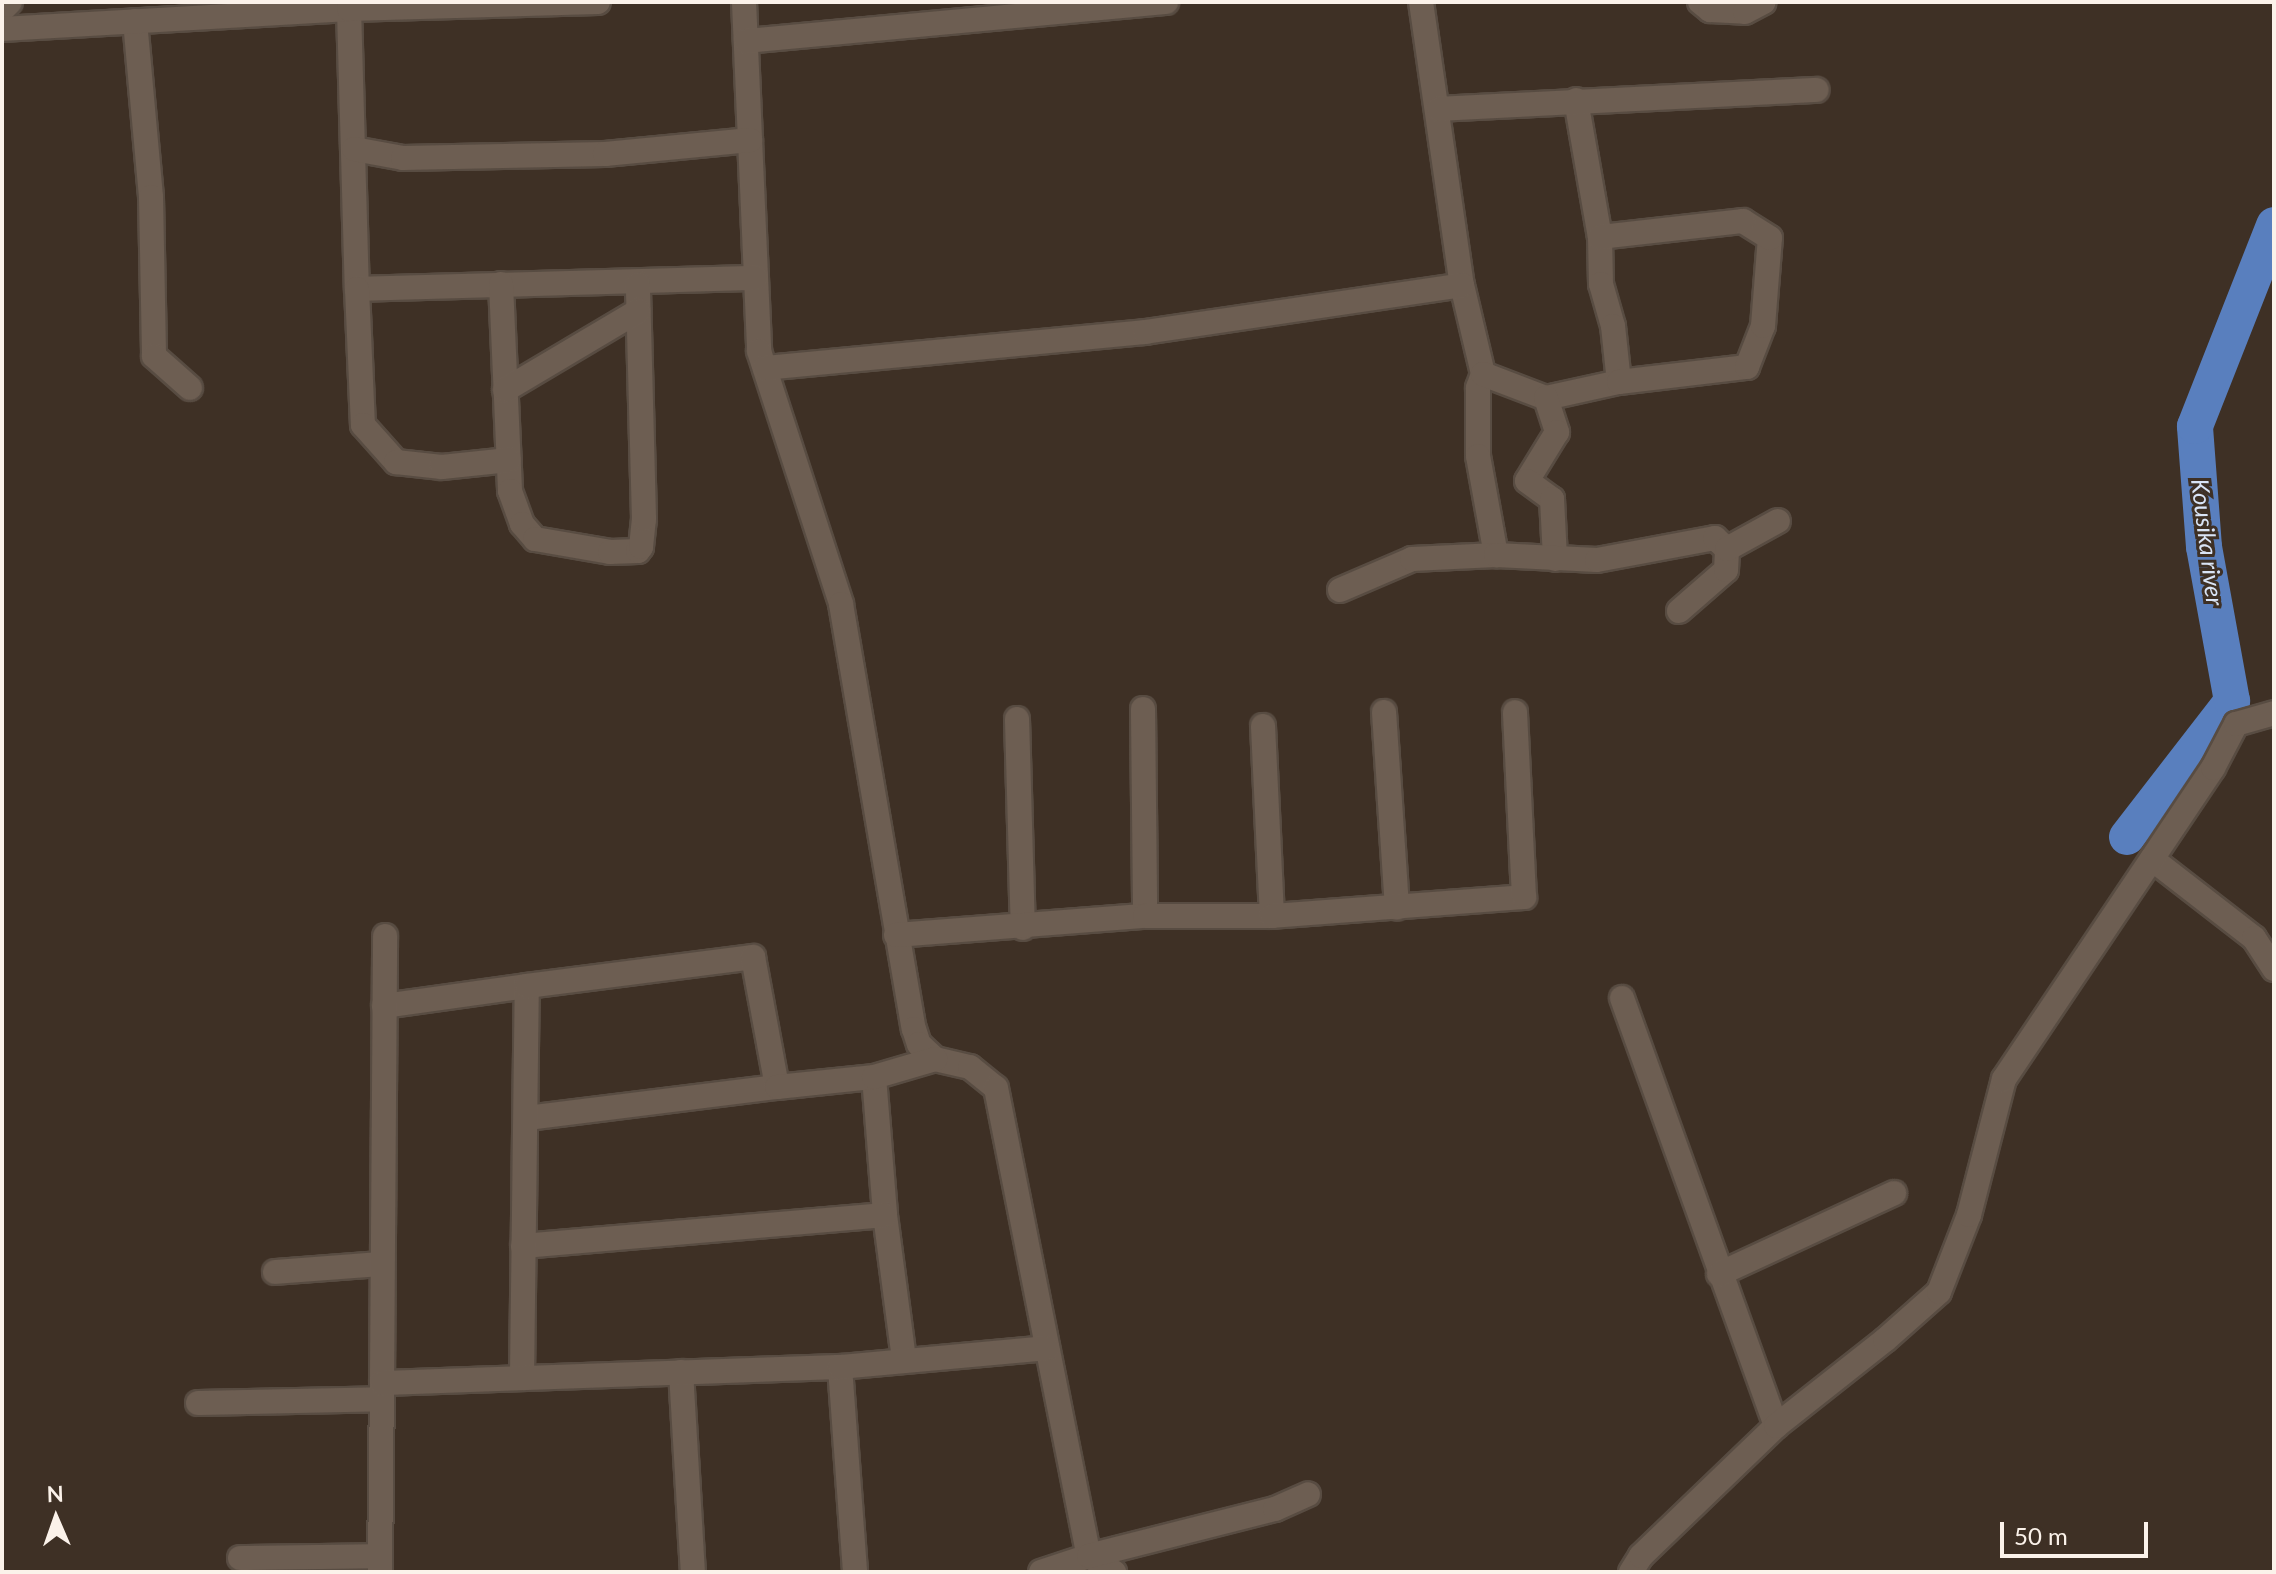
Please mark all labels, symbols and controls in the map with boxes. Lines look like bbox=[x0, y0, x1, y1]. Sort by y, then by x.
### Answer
water label: Kousika river bbox=[2186, 477, 2230, 607]
north arrow bbox=[16, 1478, 96, 1558]
text: N bbox=[46, 1480, 64, 1507]
scale bar bbox=[2004, 1506, 2152, 1556]
text: 50 m bbox=[2014, 1521, 2068, 1550]

